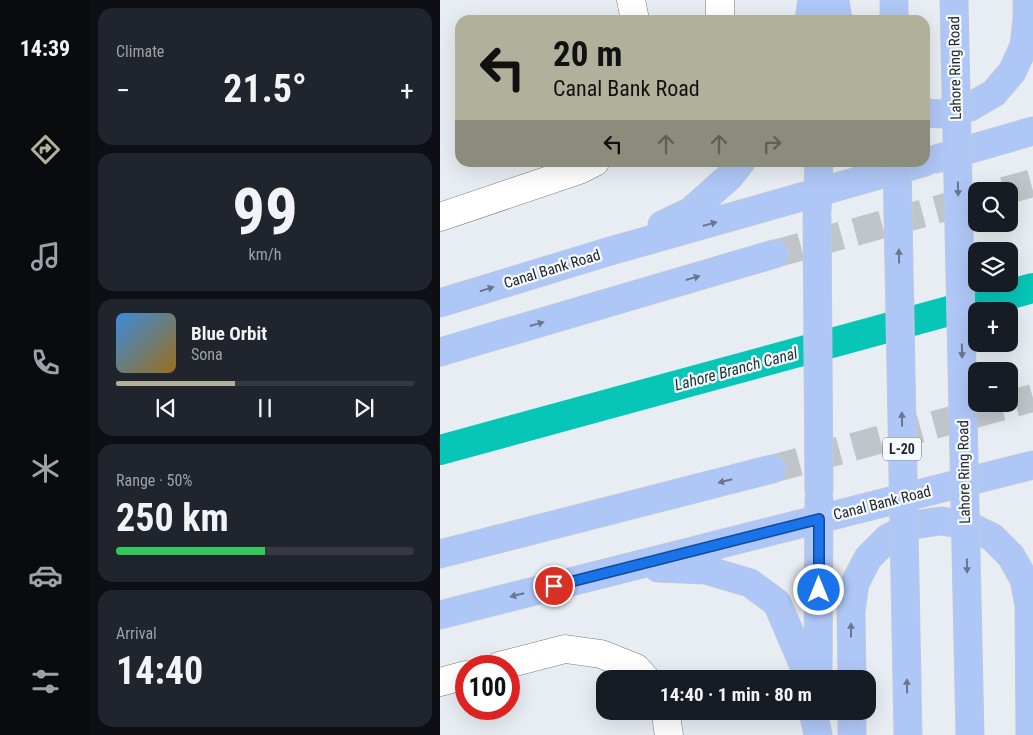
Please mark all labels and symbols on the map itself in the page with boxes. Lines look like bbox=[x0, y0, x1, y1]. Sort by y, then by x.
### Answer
street label: Lahore Ring Road bbox=[945, 16, 965, 120]
one-way arrow bbox=[954, 181, 962, 197]
one-way arrow bbox=[703, 219, 718, 227]
street label: Canal Bank Road bbox=[502, 246, 602, 292]
one-way arrow bbox=[895, 248, 903, 264]
one-way arrow bbox=[686, 273, 701, 281]
one-way arrow bbox=[479, 284, 494, 292]
one-way arrow bbox=[530, 319, 545, 327]
water label: Lahore Branch Canal bbox=[672, 343, 800, 395]
one-way arrow bbox=[958, 343, 966, 359]
one-way arrow bbox=[898, 411, 906, 427]
street label: Lahore Ring Road bbox=[954, 420, 974, 524]
road number: L-20 bbox=[883, 438, 921, 460]
one-way arrow bbox=[718, 477, 733, 485]
street label: Canal Bank Road bbox=[831, 482, 933, 524]
one-way arrow bbox=[963, 558, 971, 574]
position arrow bbox=[792, 563, 844, 615]
pin bbox=[533, 565, 575, 607]
one-way arrow bbox=[510, 591, 525, 599]
one-way arrow bbox=[847, 622, 855, 638]
speed limit sign: 100 bbox=[455, 655, 520, 720]
one-way arrow bbox=[903, 678, 911, 694]

